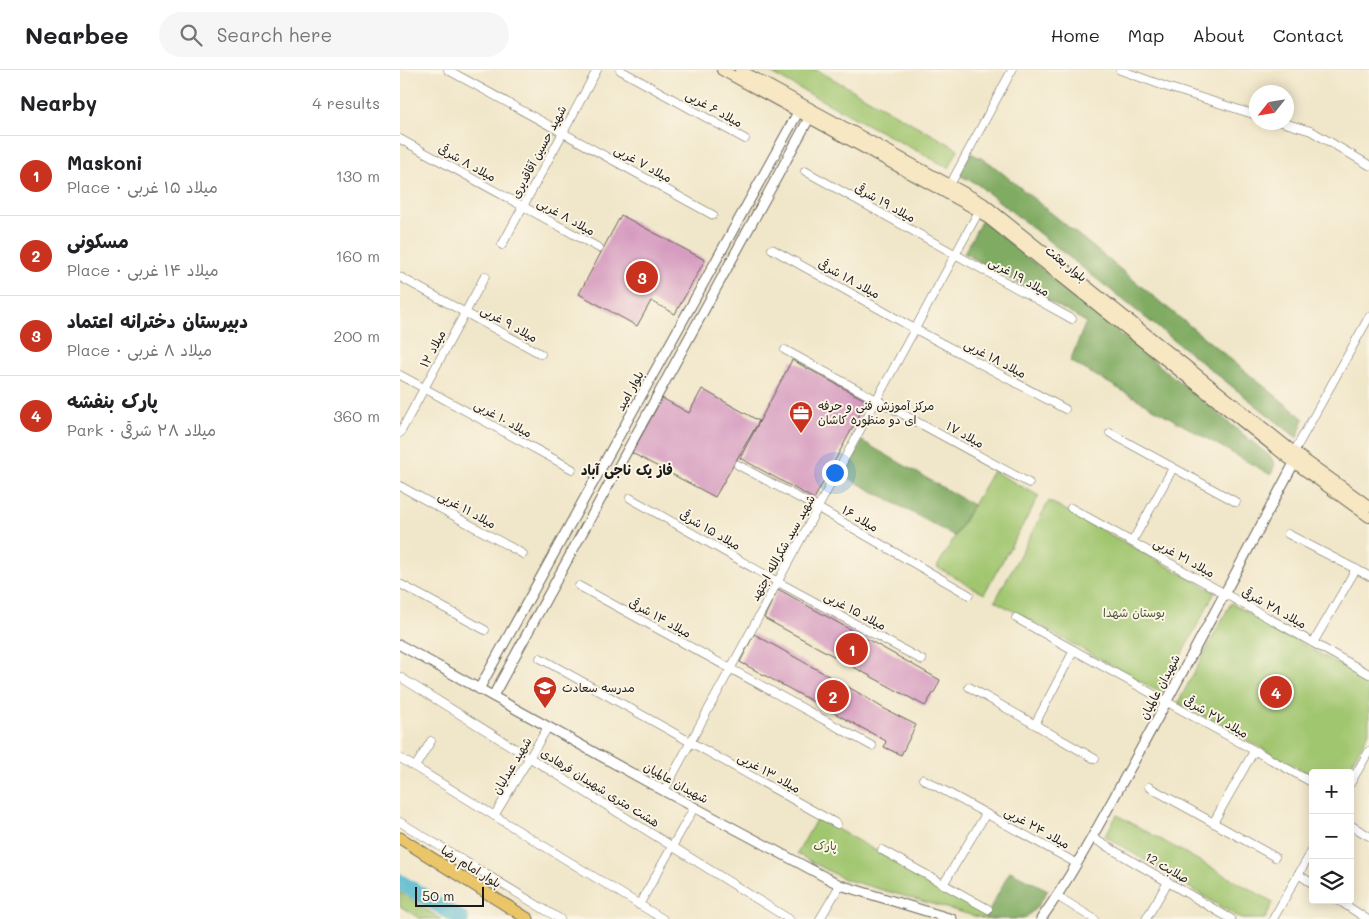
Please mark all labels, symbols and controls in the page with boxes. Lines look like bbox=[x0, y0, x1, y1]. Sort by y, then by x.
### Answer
search box bbox=[159, 12, 509, 57]
text: Nearbee bbox=[25, 19, 129, 50]
icon: search bbox=[177, 21, 205, 49]
text: Search here bbox=[217, 22, 332, 47]
text: Home bbox=[1051, 23, 1100, 47]
text: Map bbox=[1128, 23, 1164, 47]
text: About bbox=[1192, 23, 1245, 47]
text: Contact bbox=[1273, 23, 1344, 47]
north arrow bbox=[1249, 85, 1294, 130]
street label: میلاد ۶ غربی bbox=[683, 86, 746, 131]
text: Nearby bbox=[20, 89, 97, 116]
text: 4 results bbox=[312, 92, 380, 113]
street label: شهید حسین آقاقدیری bbox=[507, 102, 569, 201]
street label: میلاد ۸ شرقی bbox=[436, 140, 499, 185]
street label: میلاد ۷ غربی bbox=[611, 141, 675, 186]
text: Maskoni bbox=[67, 150, 143, 175]
text: 1 bbox=[32, 165, 40, 186]
text: 130 m bbox=[336, 165, 380, 186]
text: Place · میلاد ۱۵ غربی bbox=[67, 176, 218, 197]
street label: میلاد ۱۹ شرقی bbox=[852, 179, 919, 225]
street label: میلاد ۸ غربی bbox=[534, 194, 598, 239]
text: مسکونی bbox=[67, 228, 129, 253]
street label: بلوار بعثت bbox=[1042, 242, 1091, 286]
text: 2 bbox=[32, 245, 40, 266]
text: 160 m bbox=[335, 245, 380, 266]
street label: میلاد ۱۹ غربی bbox=[986, 253, 1053, 300]
street label: میلاد ۱۸ شرقی bbox=[816, 255, 883, 302]
pin: 3 bbox=[626, 258, 658, 296]
text: Place · میلاد ۱۴ غربی bbox=[67, 259, 219, 280]
street label: میلاد ۹ غربی bbox=[478, 301, 541, 346]
text: دبیرستان دخترانه اعتماد bbox=[67, 308, 248, 333]
text: 3 bbox=[31, 325, 41, 346]
text: 200 m bbox=[333, 325, 380, 346]
street label: میلاد ۱۲ bbox=[416, 327, 449, 370]
street label: میلاد ۱۸ غربی bbox=[961, 335, 1029, 382]
text: Place · میلاد ۸ غربی bbox=[67, 339, 212, 360]
street label: بلوار امید bbox=[612, 367, 648, 414]
text: پارک بنفشه bbox=[67, 388, 158, 413]
street label: میلاد ۱۰ غربی bbox=[471, 396, 535, 441]
place label: مرکز آموزش فنی و حرفه ای دو منظوره کاشان bbox=[818, 397, 934, 428]
office icon: مرکز آموزش فنی و حرفه ای دو منظوره کاشان bbox=[788, 400, 814, 434]
text: 4 bbox=[31, 405, 41, 426]
text: 360 m bbox=[333, 405, 380, 426]
street label: میلاد ۱۷ bbox=[944, 417, 987, 451]
text: Park · میلاد ۲۸ شرقی bbox=[67, 419, 216, 440]
district label: فاز یک ناجی آباد bbox=[581, 460, 673, 479]
your location bbox=[822, 460, 848, 486]
street label: میلاد ۱۱ غربی bbox=[435, 487, 499, 532]
street label: شهید سید شکرالله اجتهد bbox=[746, 492, 819, 604]
street label: میلاد ۱۶ bbox=[839, 501, 882, 535]
street label: میلاد ۱۵ شرقی bbox=[677, 505, 744, 553]
street label: میلاد ۲۱ غربی bbox=[1151, 534, 1218, 581]
street label: میلاد ۲۸ شرقی bbox=[1239, 583, 1310, 631]
street label: میلاد ۱۵ غربی bbox=[821, 587, 889, 634]
street label: میلاد ۱۴ شرقی bbox=[627, 594, 694, 641]
park label: بوستان شهدا bbox=[1103, 604, 1165, 621]
pin: 1 bbox=[836, 630, 868, 668]
street label: شهیدان عالمیان bbox=[1135, 651, 1183, 722]
pin: 4 bbox=[1260, 673, 1292, 711]
school or university icon: مدرسه سعادت bbox=[532, 675, 558, 709]
pin: 2 bbox=[817, 677, 849, 715]
place label: مدرسه سعادت bbox=[562, 679, 635, 695]
street label: میلاد ۲۷ شرقی bbox=[1181, 691, 1252, 741]
street label: شهید عبدلیان bbox=[488, 734, 535, 798]
street label: هشت متری شهیدان فرهادی bbox=[538, 744, 663, 830]
street label: میلاد ۱۳ غربی bbox=[735, 748, 804, 797]
street label: شهیدان عالمیان bbox=[641, 758, 712, 806]
map controls bbox=[1309, 769, 1354, 904]
button: + bbox=[1309, 769, 1354, 814]
street label: میلاد ۲۴ غربی bbox=[1002, 803, 1073, 853]
button: − bbox=[1309, 814, 1354, 859]
park label: پارک bbox=[813, 837, 837, 854]
street label: بلوار امام رضا bbox=[437, 841, 505, 893]
street label: صلابت 12 bbox=[1142, 848, 1192, 887]
button: layers bbox=[1309, 859, 1354, 904]
scale bar bbox=[415, 884, 484, 907]
text: 50 m bbox=[422, 886, 454, 905]

